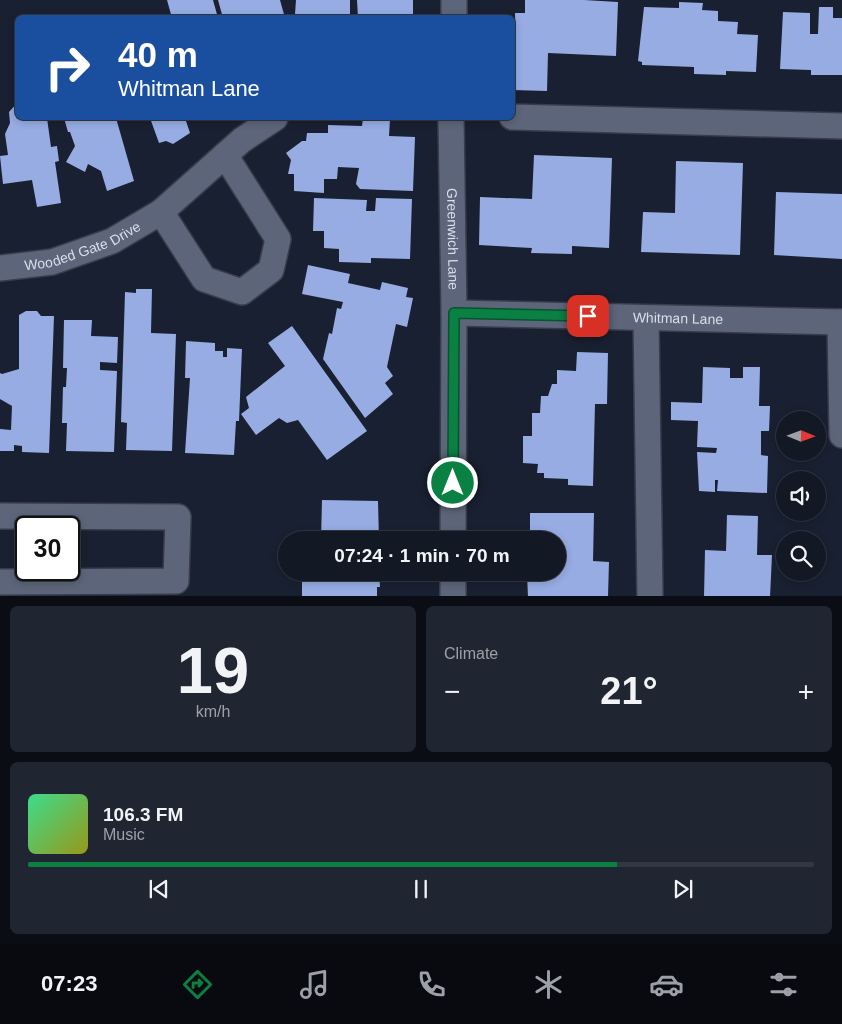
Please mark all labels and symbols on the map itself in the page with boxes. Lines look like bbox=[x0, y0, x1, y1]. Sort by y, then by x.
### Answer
street label: Greenwich Lane bbox=[444, 188, 462, 290]
street label: Wooded Gate Drive bbox=[24, 218, 143, 273]
pin bbox=[567, 295, 609, 337]
street label: Whitman Lane bbox=[633, 309, 724, 327]
north arrow bbox=[776, 411, 826, 461]
position arrow bbox=[426, 456, 478, 508]
speed limit sign: 30 bbox=[15, 516, 80, 581]

